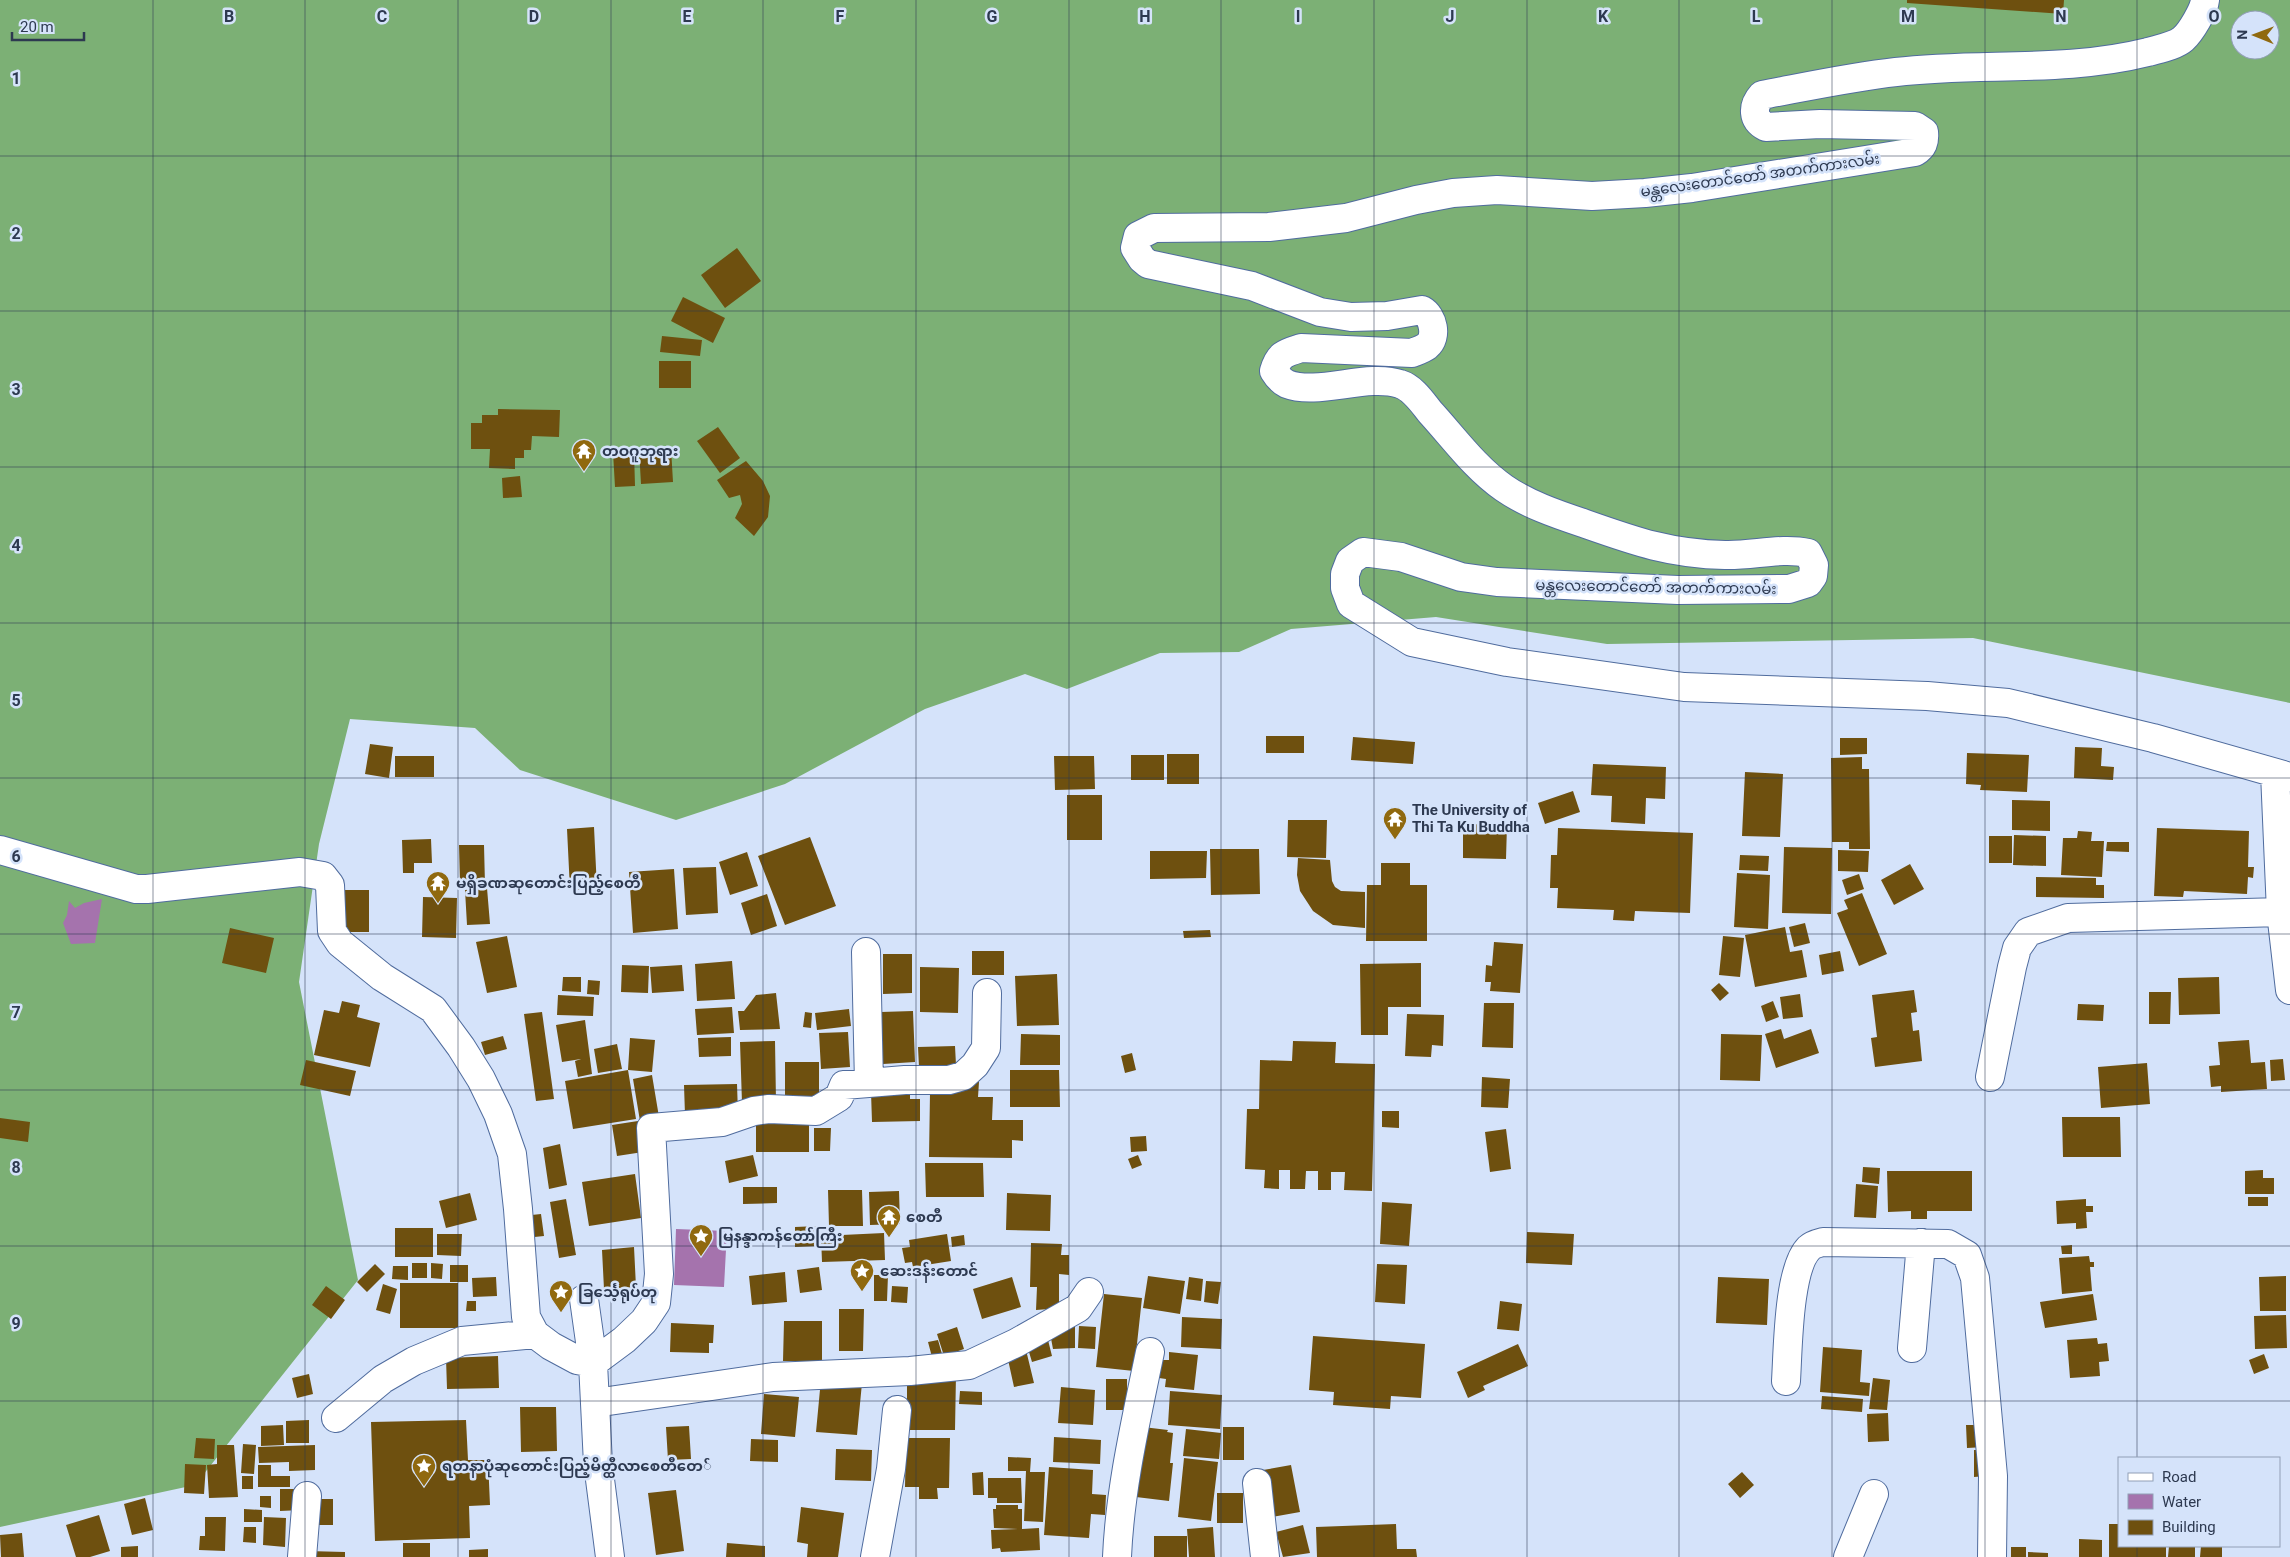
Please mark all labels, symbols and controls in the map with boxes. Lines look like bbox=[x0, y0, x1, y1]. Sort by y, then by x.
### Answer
text: B bbox=[224, 7, 234, 26]
text: C bbox=[377, 7, 387, 26]
text: D bbox=[529, 7, 539, 26]
text: E bbox=[683, 7, 692, 26]
text: F bbox=[836, 7, 845, 26]
text: G bbox=[987, 7, 998, 26]
text: H bbox=[1139, 7, 1151, 26]
text: I bbox=[1296, 7, 1300, 26]
text: J bbox=[1446, 7, 1454, 26]
text: K bbox=[1598, 7, 1609, 26]
text: L bbox=[1752, 7, 1761, 26]
text: M bbox=[1901, 7, 1915, 26]
text: N bbox=[2055, 7, 2067, 26]
text: O bbox=[2208, 7, 2220, 26]
scale bar bbox=[12, 10, 85, 42]
north arrow bbox=[2230, 10, 2280, 60]
text: 20 m bbox=[20, 18, 54, 36]
text: N bbox=[2234, 30, 2250, 40]
text: 1 bbox=[11, 69, 21, 88]
street label: မန္တလေးတောင်တော် အတက်ကားလမ်း bbox=[1639, 148, 1881, 204]
text: 2 bbox=[11, 224, 21, 243]
text: 3 bbox=[11, 380, 21, 399]
temple icon: တဝဂူဘုရား bbox=[571, 438, 597, 472]
place label: တဝဂူဘုရား bbox=[602, 442, 678, 463]
text: 4 bbox=[11, 536, 21, 555]
street label: မန္တလေးတောင်တော် အတက်ကားလမ်း bbox=[1535, 575, 1777, 601]
text: 5 bbox=[11, 691, 21, 710]
place label: The University of Thi Ta Ku Buddha bbox=[1412, 801, 1530, 836]
temple icon: The University of Thi Ta Ku Buddha bbox=[1382, 806, 1408, 840]
text: 6 bbox=[11, 847, 21, 866]
temple icon: မရှိခဏဆုတောင်းပြည့်စေတီ bbox=[425, 870, 451, 904]
place label: မရှိခဏဆုတောင်းပြည့်စေတီ bbox=[456, 873, 641, 895]
text: 7 bbox=[11, 1003, 21, 1022]
text: 8 bbox=[11, 1158, 21, 1177]
temple icon: စေတီ bbox=[876, 1204, 902, 1238]
place label: စေတီ bbox=[906, 1207, 943, 1226]
place icon: မြနန္ဒာကန်တော်ကြီး bbox=[688, 1223, 714, 1257]
place label: မြနန္ဒာကန်တော်ကြီး bbox=[718, 1226, 843, 1248]
place icon: ဆေးဒန်းတောင် bbox=[849, 1258, 875, 1292]
place label: ဆေးဒန်းတောင် bbox=[880, 1261, 978, 1283]
place icon: ခြင်္သေ့ရုပ်တု bbox=[548, 1279, 574, 1313]
place label: ခြင်္သေ့ရုပ်တု bbox=[578, 1282, 657, 1304]
text: 9 bbox=[11, 1314, 21, 1333]
place icon: ရတနာပုံဆုတောင်းပြည့်မိတ္ထီလာစေတီတေ် bbox=[411, 1453, 437, 1487]
place label: ရတနာပုံဆုတောင်းပြည့်မိတ္ထီလာစေတီတေ် bbox=[442, 1456, 712, 1478]
legend bbox=[2118, 1457, 2280, 1547]
text: Road bbox=[2162, 1468, 2196, 1486]
text: Water bbox=[2162, 1493, 2201, 1511]
text: Building bbox=[2162, 1518, 2216, 1536]

